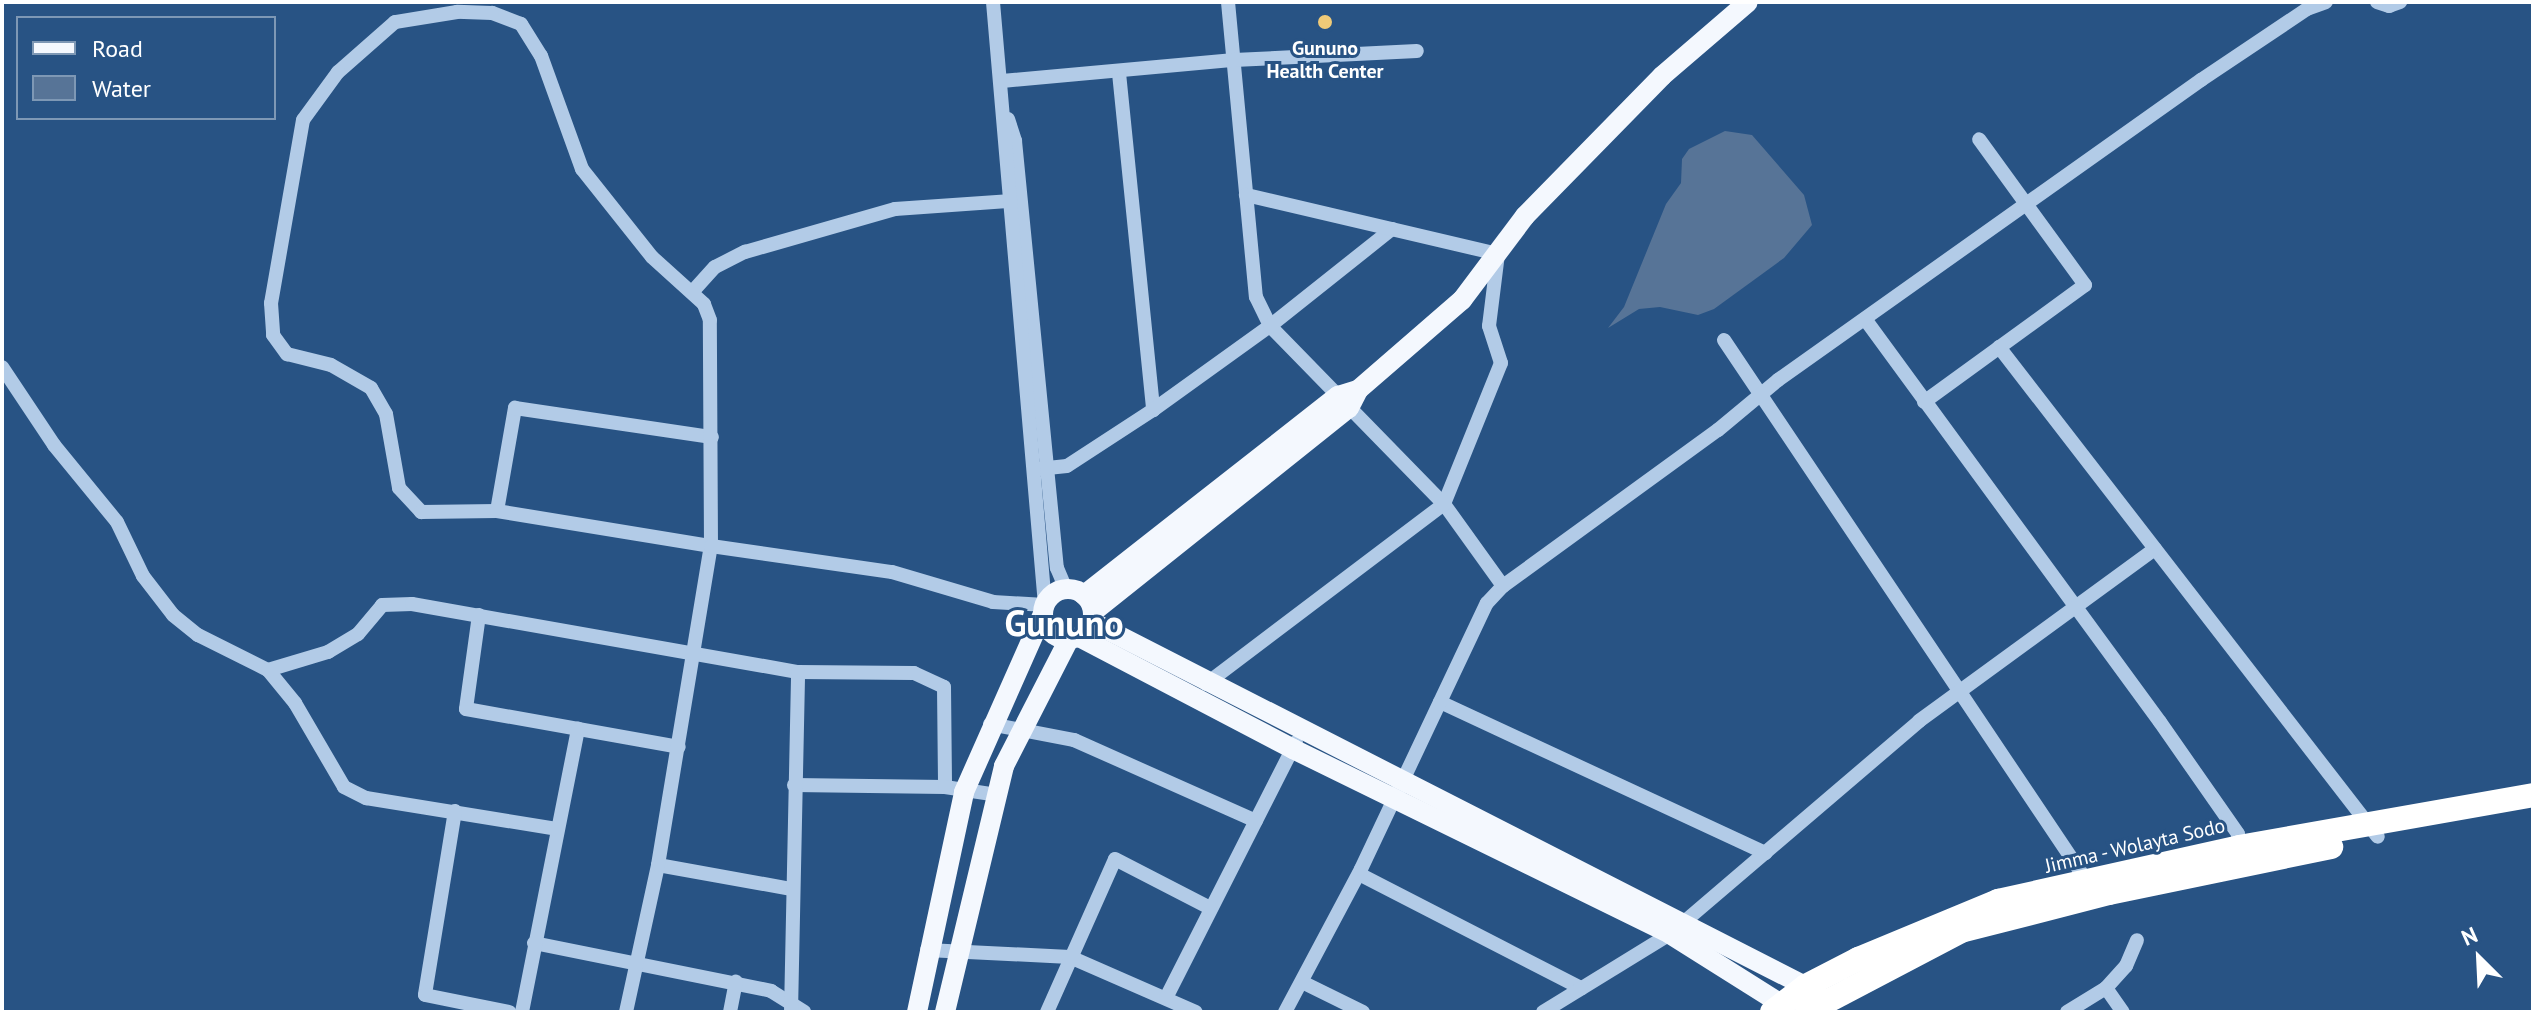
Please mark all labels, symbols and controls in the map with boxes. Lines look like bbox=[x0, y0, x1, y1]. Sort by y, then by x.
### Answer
marker: Gununo Health Center bbox=[1314, 11, 1336, 33]
legend bbox=[16, 16, 276, 120]
text: Road bbox=[92, 33, 143, 64]
place label: Gununo Health Center bbox=[1266, 36, 1384, 83]
text: Water bbox=[92, 73, 151, 104]
district label: Gununo bbox=[1004, 601, 1124, 645]
street label: Jimma - Wolayta Sodo bbox=[2041, 813, 2229, 879]
north arrow bbox=[2439, 918, 2519, 998]
text: N bbox=[2457, 920, 2482, 952]

